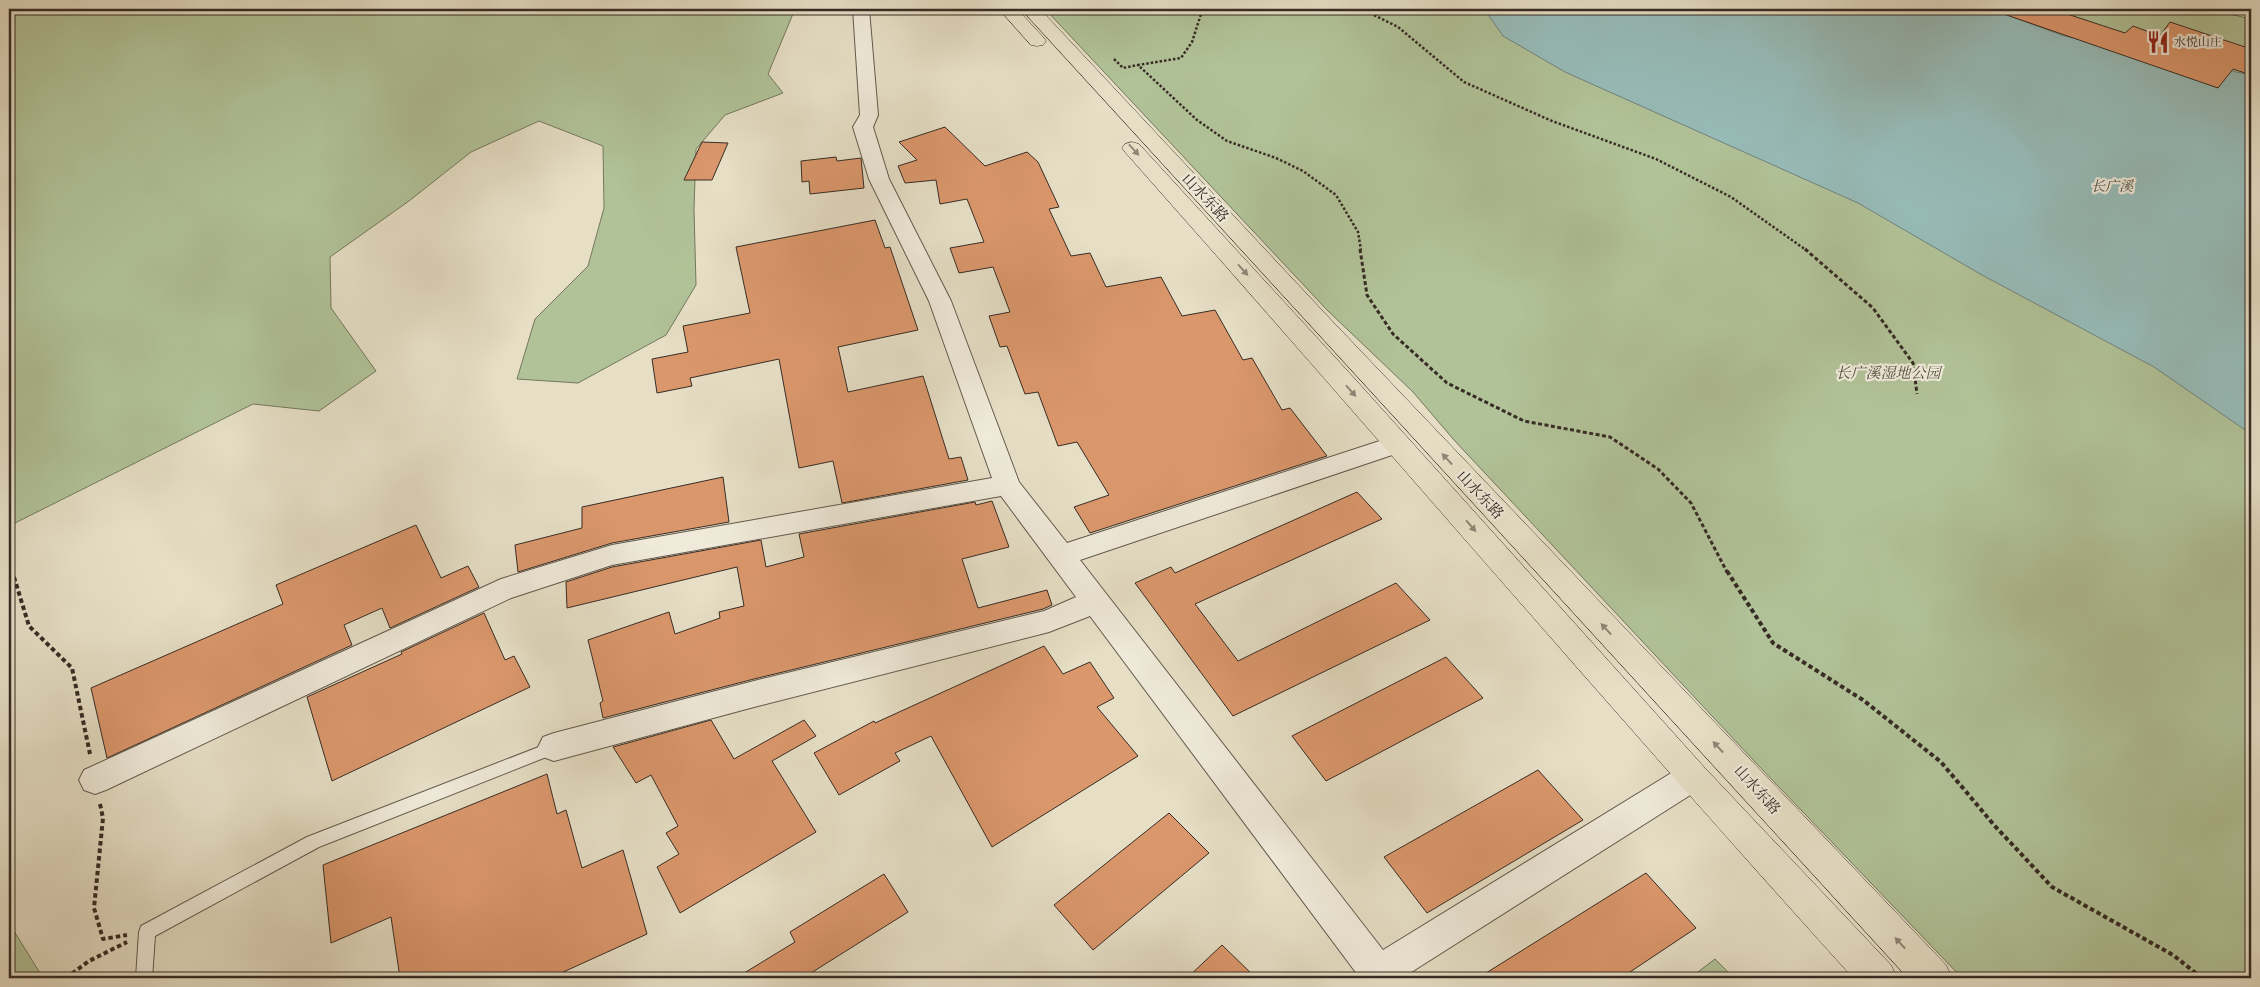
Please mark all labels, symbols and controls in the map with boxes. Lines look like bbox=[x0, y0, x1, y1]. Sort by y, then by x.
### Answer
restaurant icon: 水悦山庄 bbox=[2145, 29, 2171, 55]
place label: 水悦山庄 bbox=[2174, 35, 2222, 50]
one-way arrow bbox=[1128, 143, 1140, 155]
street label: 山水东路 bbox=[1178, 170, 1232, 226]
water label: 长广溪 bbox=[2091, 178, 2135, 196]
one-way arrow bbox=[1237, 264, 1248, 277]
park label: 长广溪湿地公园 bbox=[1835, 364, 1942, 383]
one-way arrow bbox=[1346, 384, 1357, 397]
one-way arrow bbox=[1441, 454, 1453, 466]
street label: 山水东路 bbox=[1453, 467, 1507, 523]
one-way arrow bbox=[1465, 519, 1477, 531]
one-way arrow bbox=[1600, 623, 1612, 635]
one-way arrow bbox=[1712, 741, 1724, 753]
street label: 山水东路 bbox=[1730, 761, 1784, 819]
one-way arrow bbox=[1894, 937, 1906, 949]

